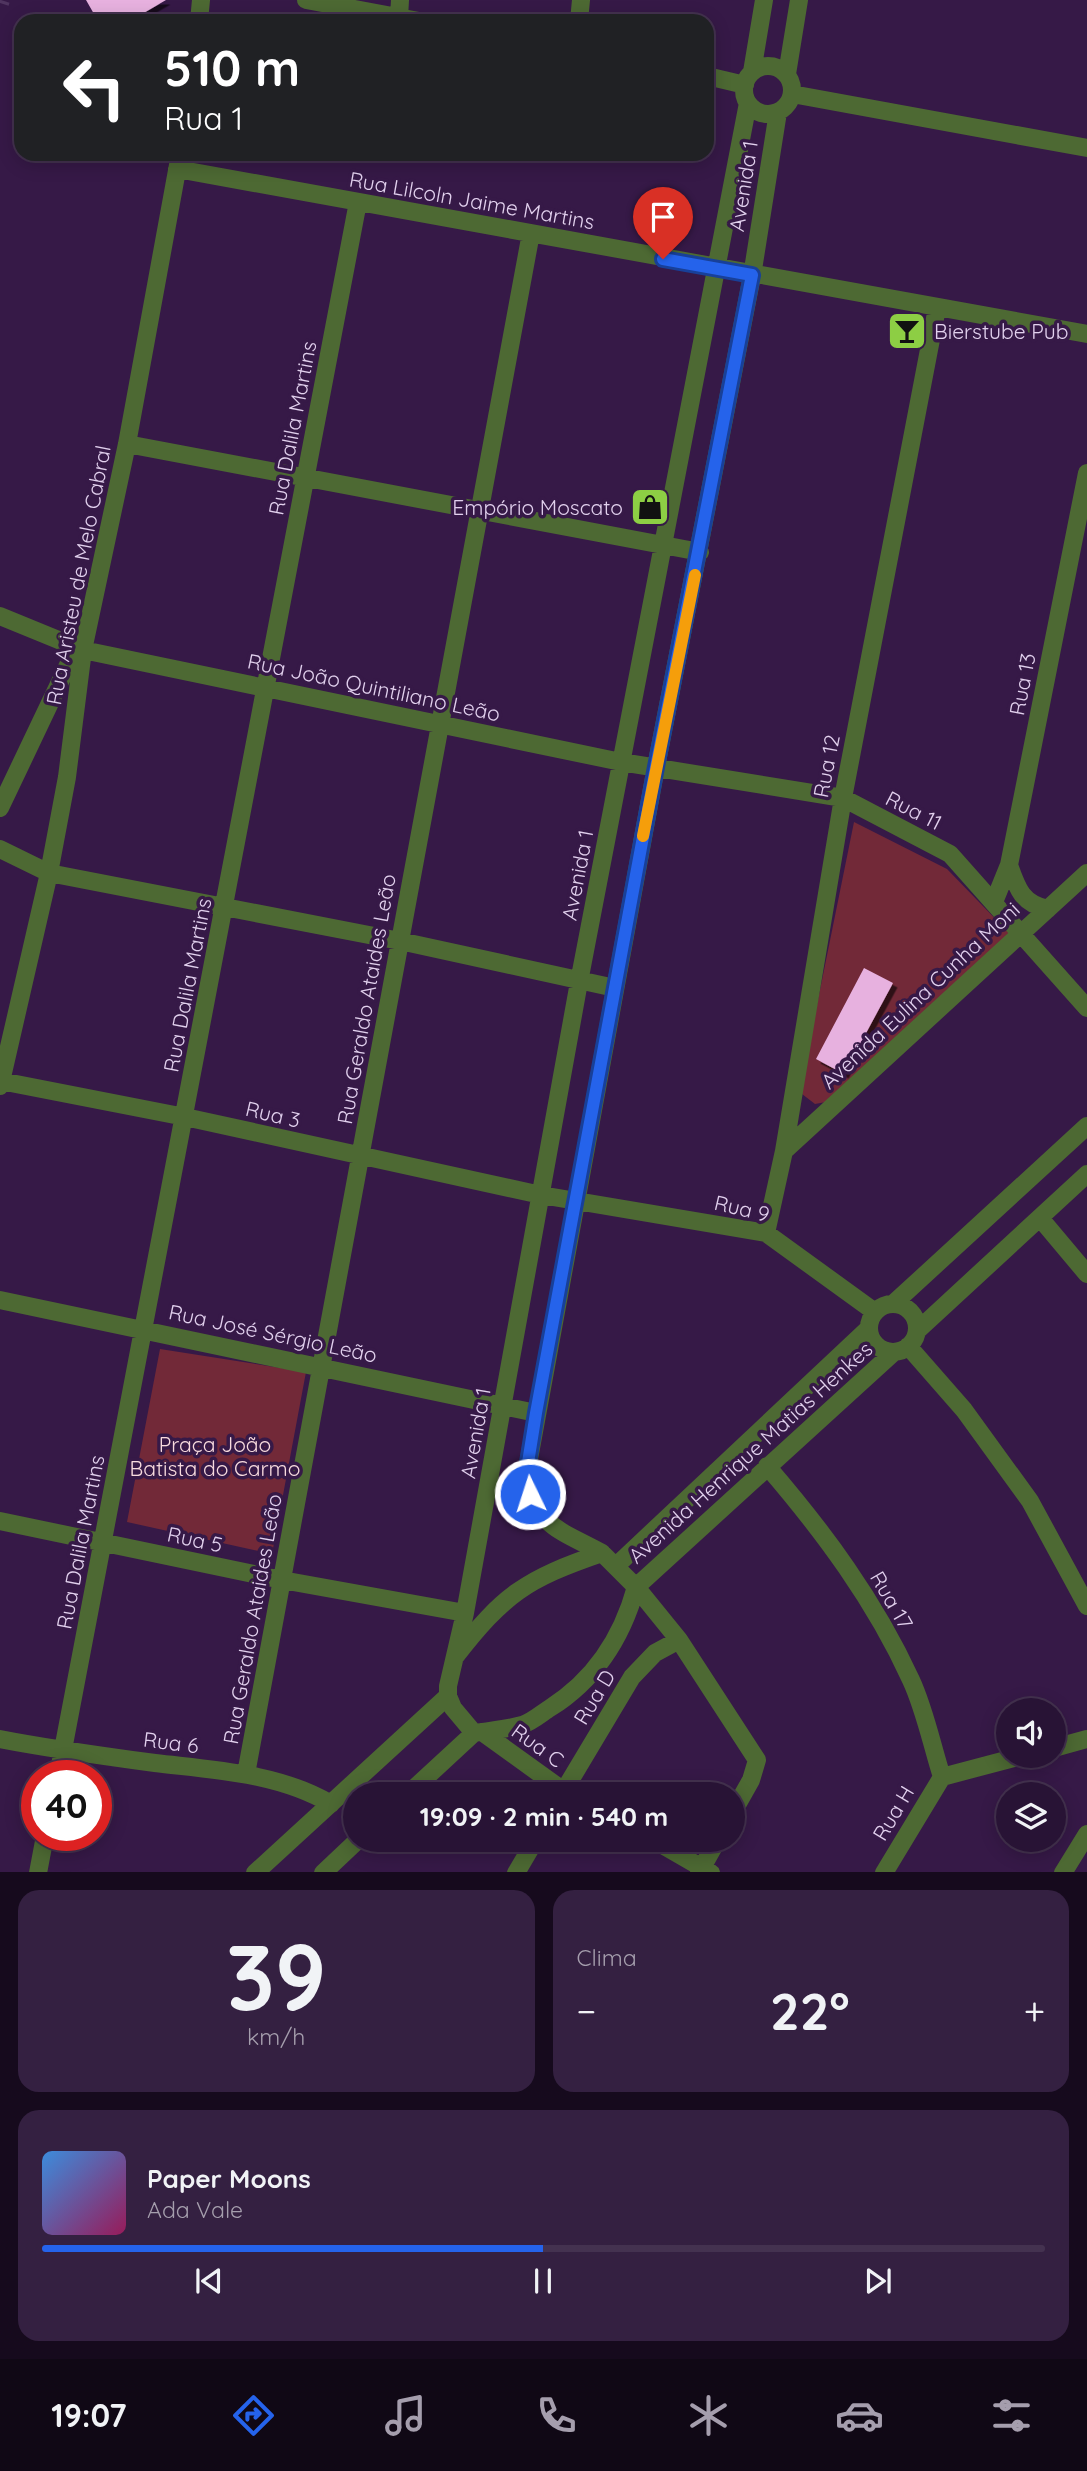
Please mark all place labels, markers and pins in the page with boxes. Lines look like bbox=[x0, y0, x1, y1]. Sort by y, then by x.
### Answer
pin bbox=[633, 187, 693, 259]
bar icon: Bierstube Pub bbox=[886, 310, 928, 352]
place label: Bierstube Pub bbox=[934, 318, 1068, 344]
shop icon: Empório Moscato bbox=[629, 486, 671, 528]
place label: Empório Moscato bbox=[452, 494, 623, 520]

